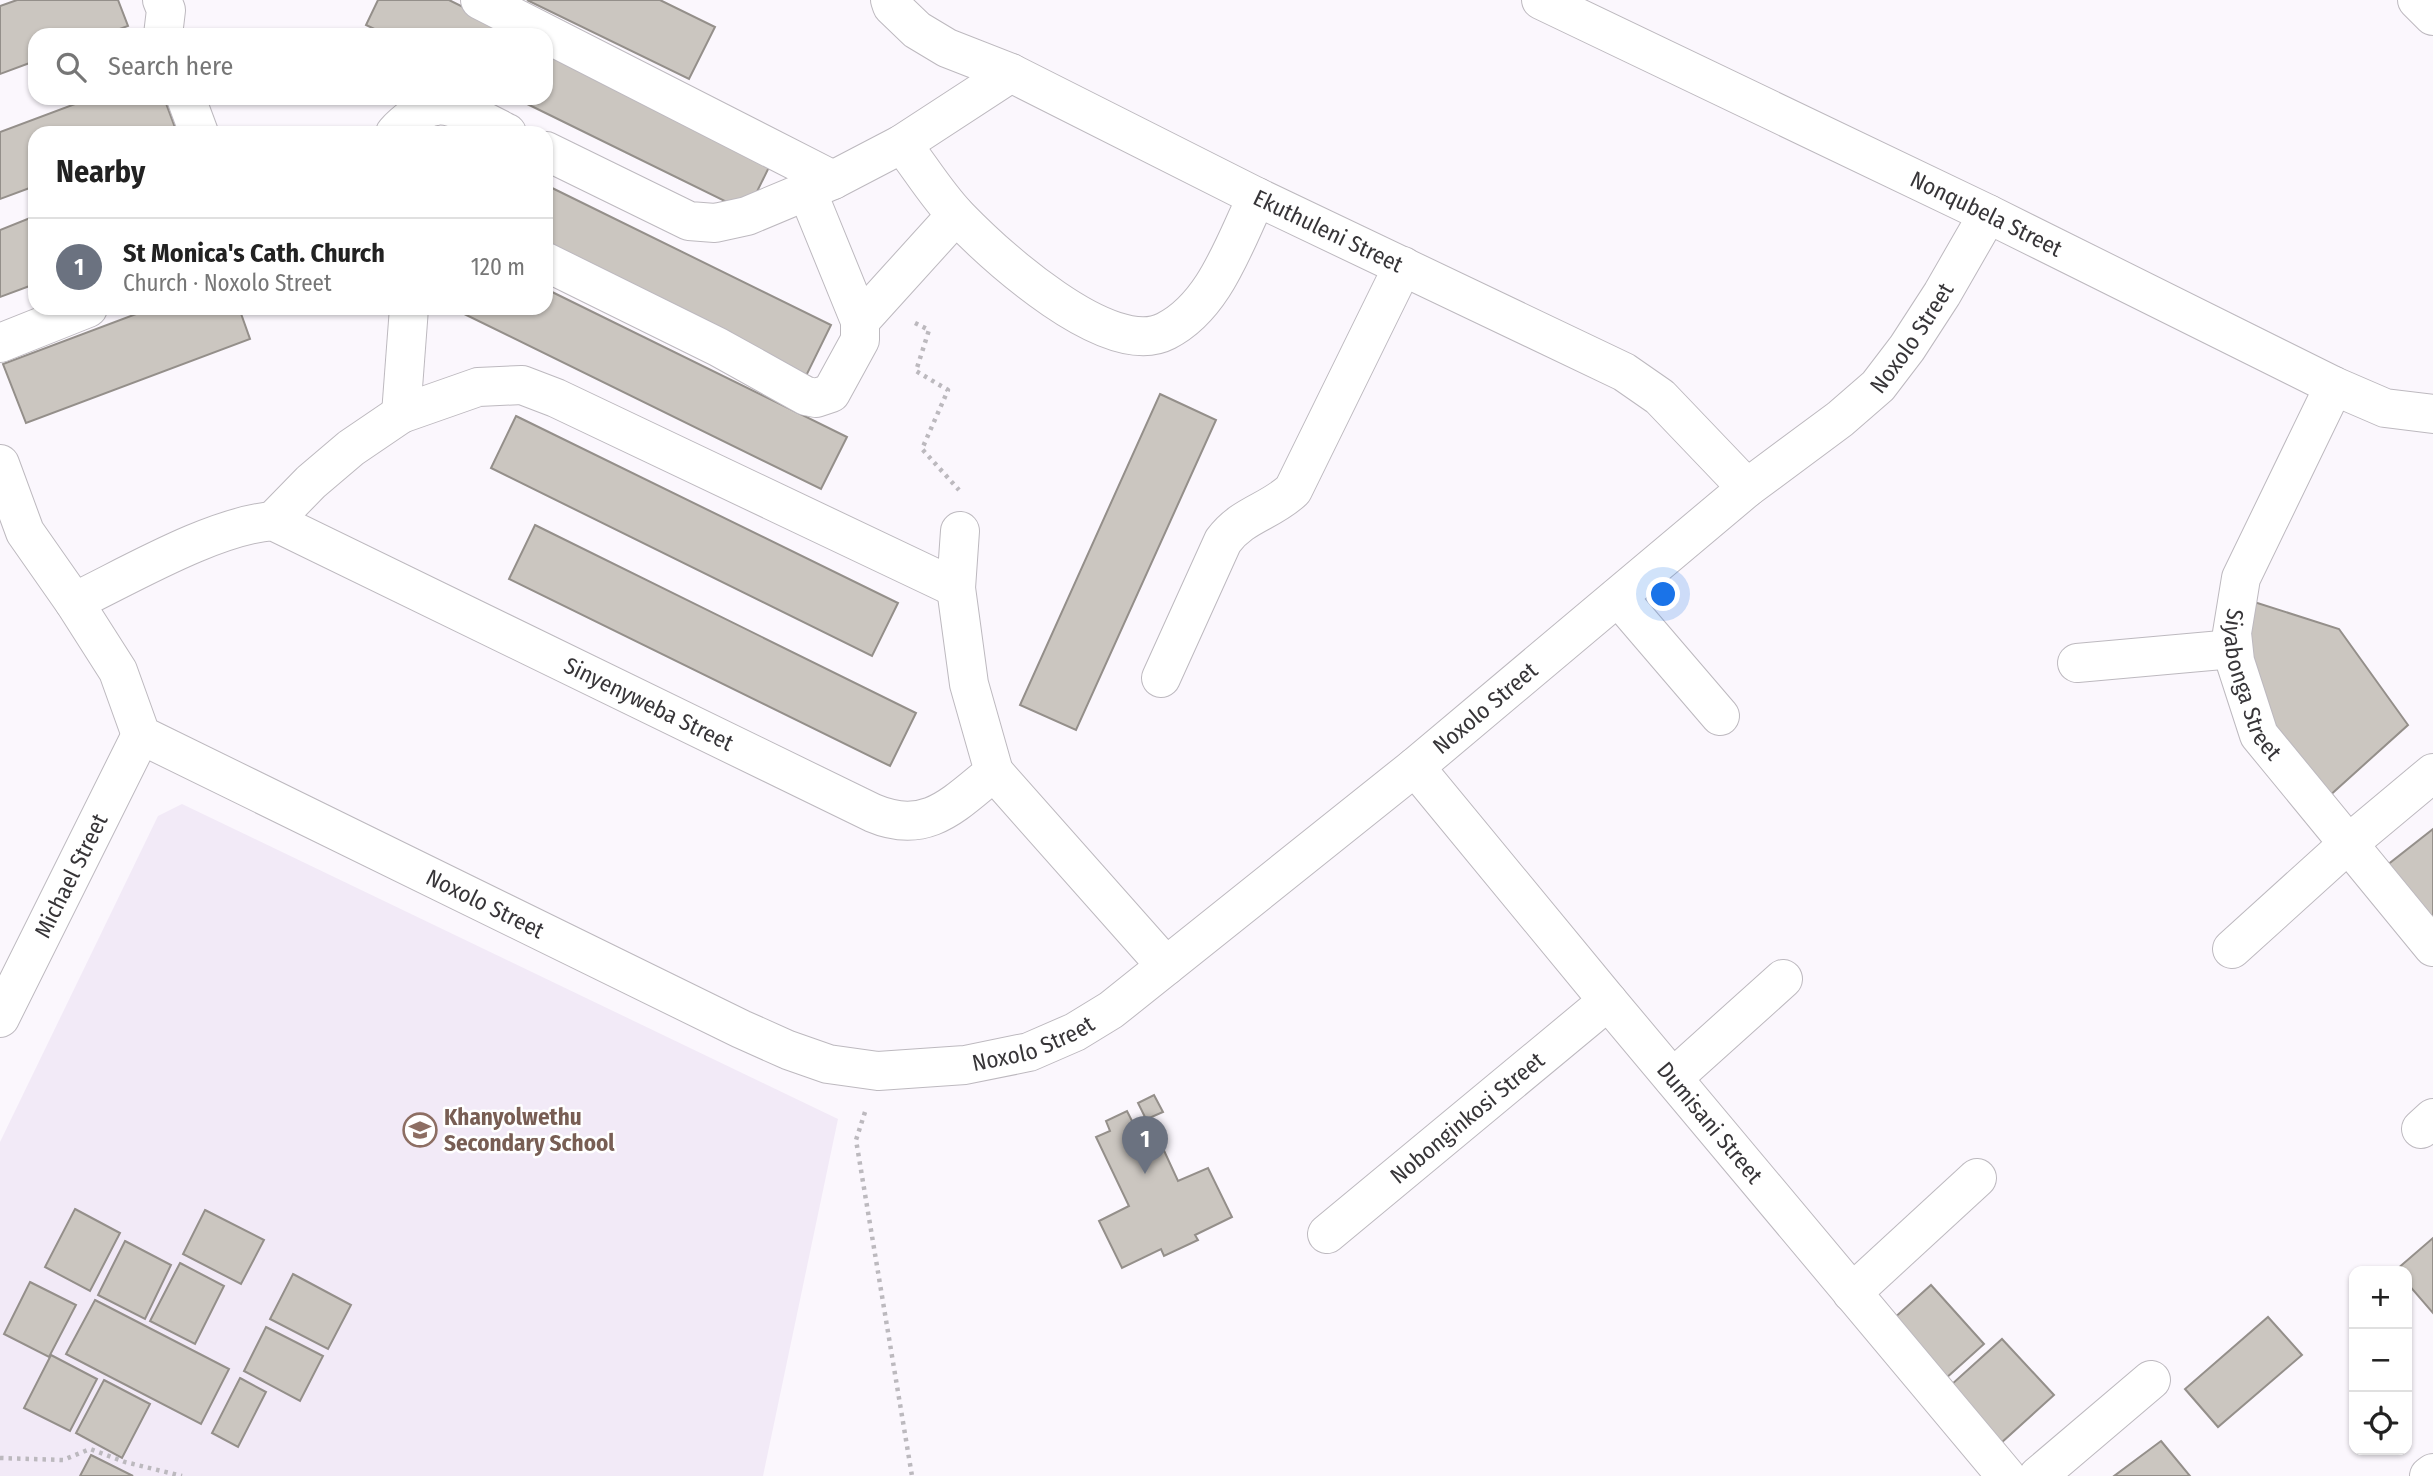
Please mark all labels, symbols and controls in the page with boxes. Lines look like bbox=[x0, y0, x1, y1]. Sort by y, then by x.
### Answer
search box bbox=[28, 28, 553, 105]
icon: search bbox=[52, 48, 90, 86]
text: Search here bbox=[108, 51, 233, 82]
text: Nearby bbox=[56, 154, 145, 190]
street label: Nonqubela Street bbox=[1906, 165, 2067, 263]
street label: Ekuthuleni Street bbox=[1249, 183, 1408, 279]
text: St Monica's Cath. Church bbox=[123, 238, 385, 269]
text: 1 bbox=[74, 253, 84, 281]
text: 120 m bbox=[471, 253, 525, 281]
text: Church · Noxolo Street bbox=[123, 269, 331, 297]
street label: Noxolo Street bbox=[1864, 277, 1960, 399]
your location bbox=[1646, 577, 1680, 611]
street label: Siyabonga Street bbox=[2218, 607, 2288, 766]
street label: Sinyenyweba Street bbox=[560, 651, 739, 757]
street label: Noxolo Street bbox=[1427, 656, 1544, 760]
street label: Michael Street bbox=[28, 809, 114, 942]
street label: Noxolo Street bbox=[422, 863, 549, 945]
street label: Noxolo Street bbox=[970, 1009, 1100, 1077]
street label: Nobonginkosi Street bbox=[1384, 1046, 1550, 1190]
street label: Dumisani Street bbox=[1651, 1056, 1769, 1189]
place label: Khanyolwethu Secondary School bbox=[444, 1103, 615, 1157]
school or university icon: Khanyolwethu Secondary School bbox=[401, 1111, 439, 1149]
pin: 1 bbox=[1122, 1116, 1168, 1174]
map controls bbox=[2349, 1266, 2412, 1455]
button: + bbox=[2349, 1266, 2412, 1329]
button: − bbox=[2349, 1329, 2412, 1392]
button: locate bbox=[2349, 1392, 2412, 1455]

